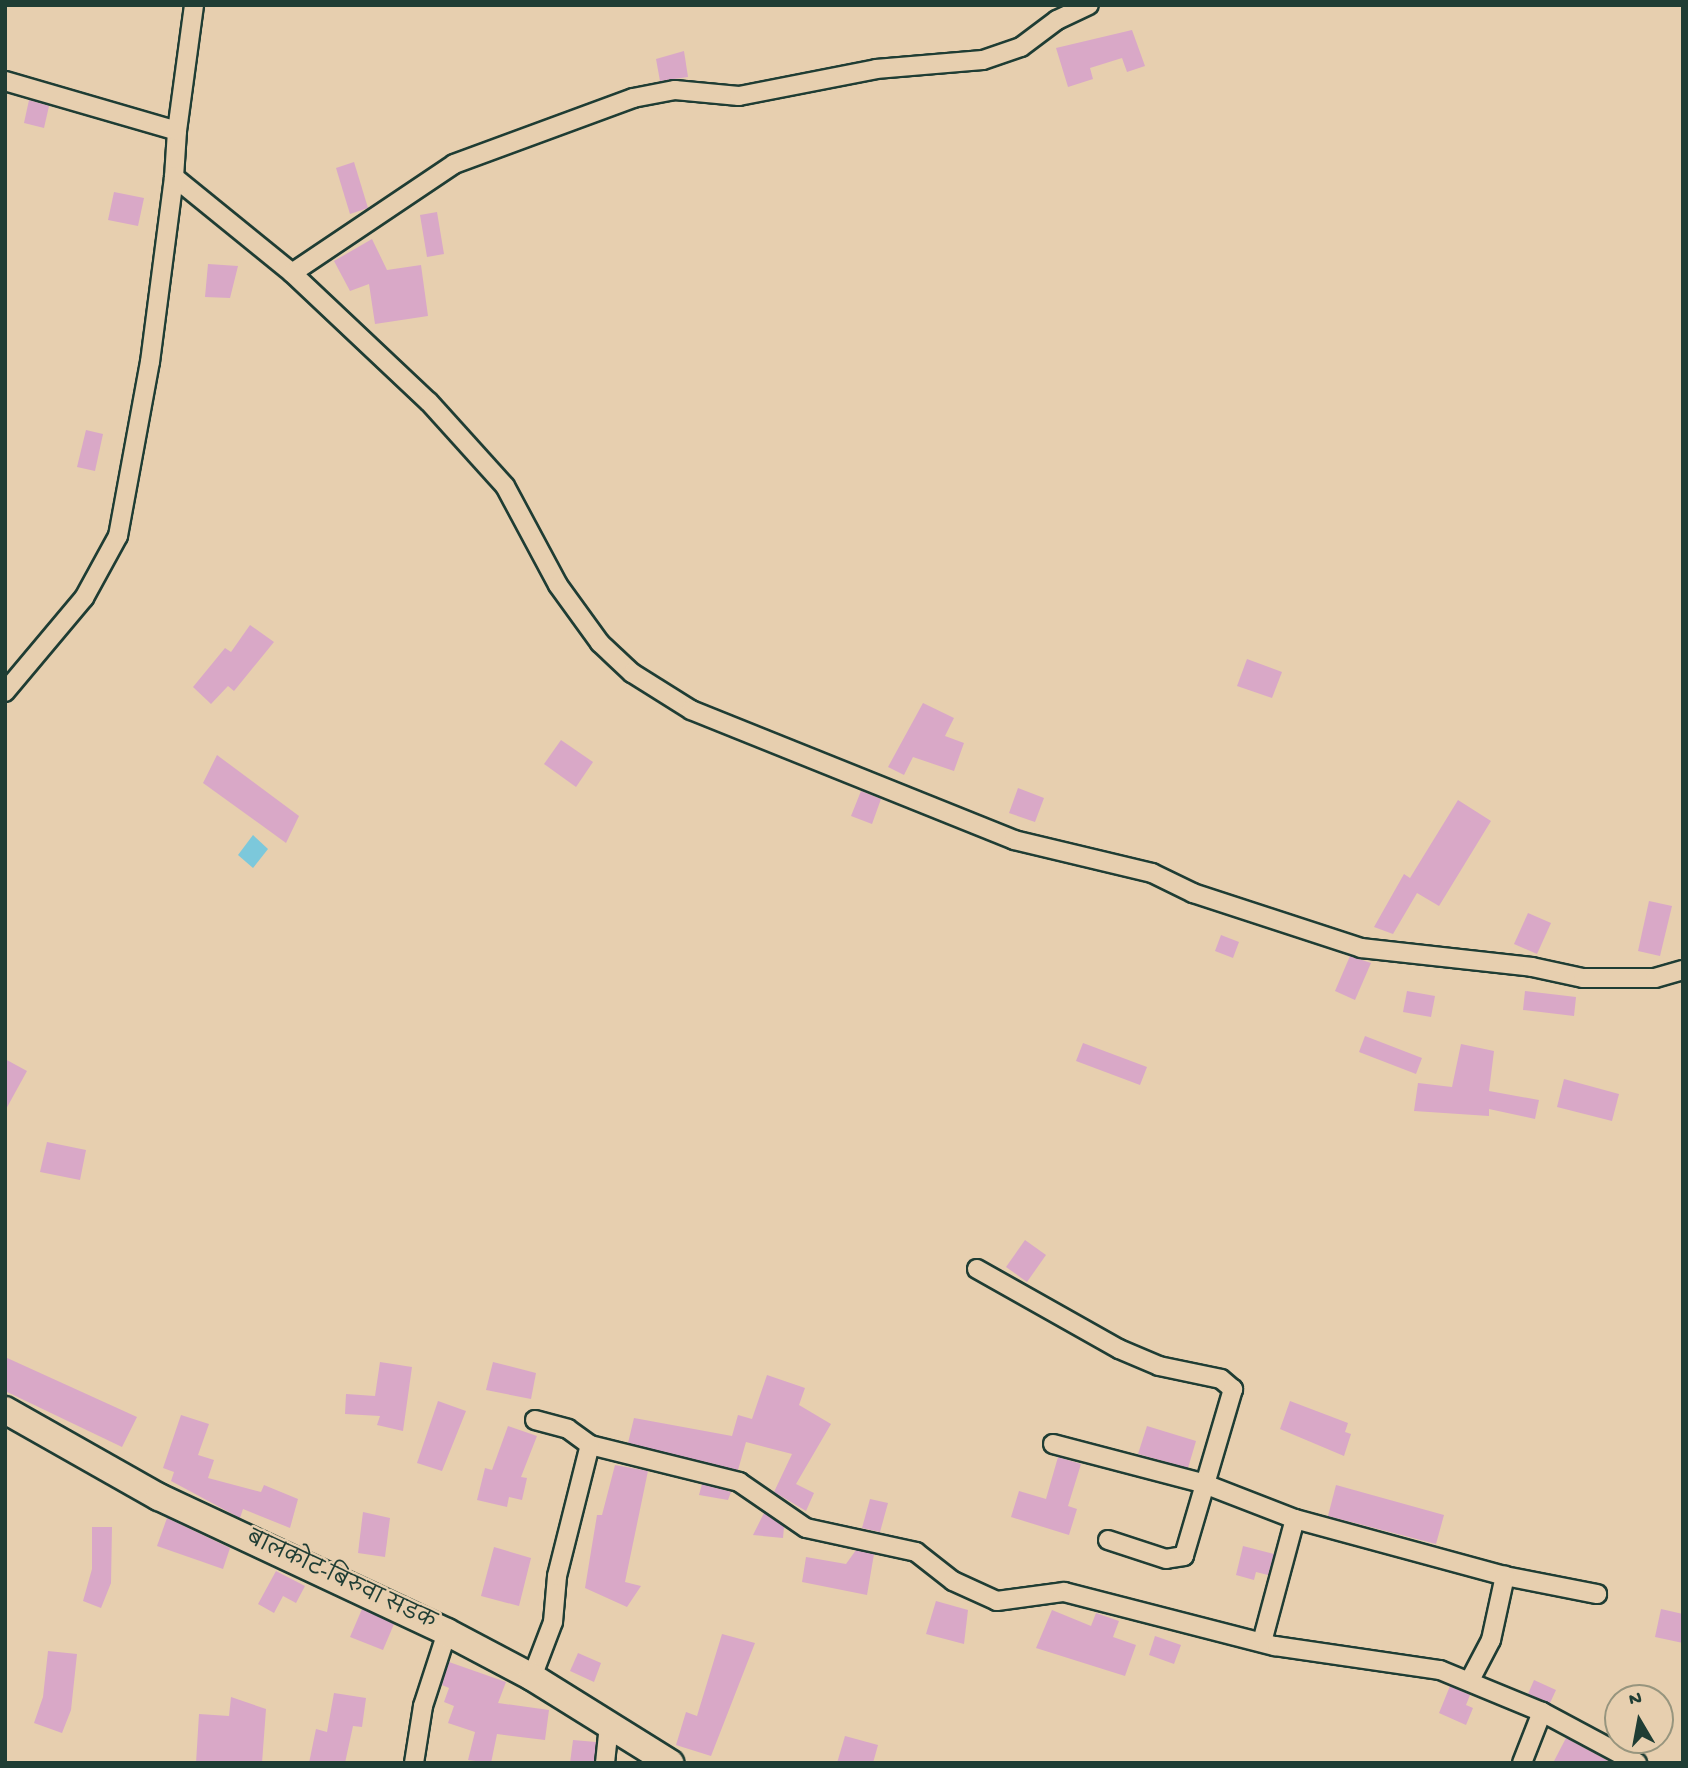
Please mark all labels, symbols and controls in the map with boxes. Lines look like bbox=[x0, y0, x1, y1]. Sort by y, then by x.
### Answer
street label: बालकोट-बिरुवा सडक bbox=[241, 1527, 439, 1637]
north arrow bbox=[1604, 1684, 1674, 1754]
text: N bbox=[1628, 1687, 1644, 1712]

